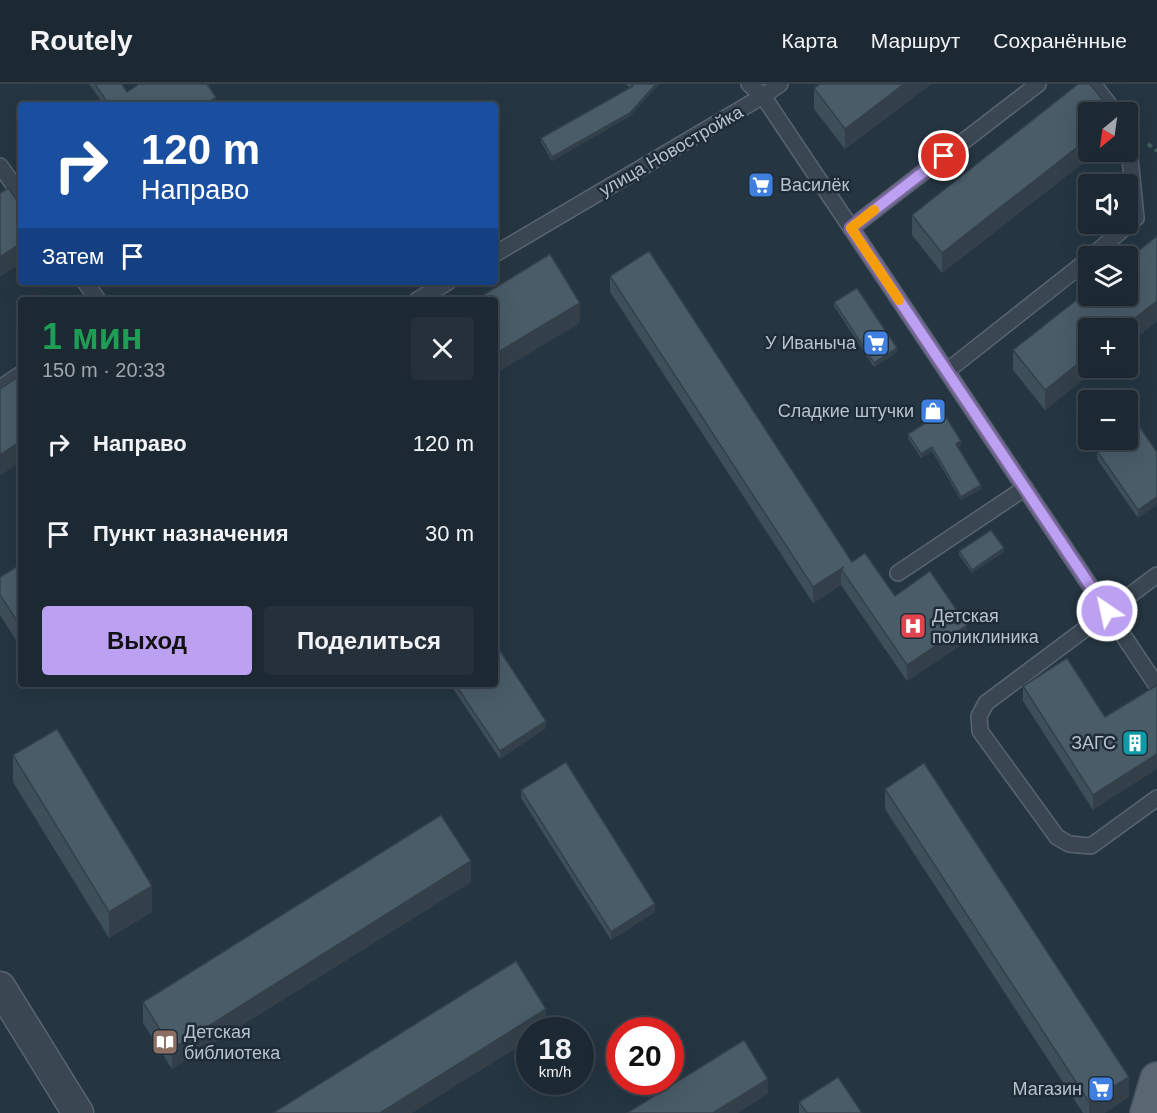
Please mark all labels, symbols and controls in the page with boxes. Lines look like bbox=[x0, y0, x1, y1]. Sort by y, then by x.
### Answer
text: Routely bbox=[30, 25, 133, 56]
text: Карта bbox=[782, 29, 838, 52]
text: Маршрут bbox=[871, 29, 960, 52]
text: Сохранённые bbox=[993, 29, 1127, 52]
street label: улица Новостройка bbox=[596, 101, 747, 200]
north arrow bbox=[1078, 102, 1138, 162]
map controls bbox=[1078, 102, 1138, 450]
icon: right bbox=[42, 126, 120, 204]
text: 120 m bbox=[141, 126, 260, 173]
pin bbox=[918, 130, 969, 181]
icon: arrive bbox=[927, 139, 960, 172]
supermarket icon: Василёк bbox=[746, 170, 776, 200]
button: sound bbox=[1078, 174, 1138, 234]
text: Направо bbox=[141, 175, 249, 205]
place label: Василёк bbox=[780, 175, 850, 195]
icon: arrive bbox=[116, 240, 149, 273]
text: Затем bbox=[42, 244, 104, 269]
button: layers bbox=[1078, 246, 1138, 306]
text: 1 мин bbox=[42, 316, 143, 357]
button: close bbox=[411, 317, 474, 380]
button: + bbox=[1078, 318, 1138, 378]
supermarket icon: У Иваныча bbox=[861, 328, 891, 358]
place label: У Иваныча bbox=[765, 333, 857, 353]
text: 150 m · 20:33 bbox=[42, 359, 165, 381]
button: − bbox=[1078, 390, 1138, 450]
shop icon: Сладкие штучки bbox=[918, 396, 948, 426]
place label: Сладкие штучки bbox=[778, 401, 914, 421]
icon: right bbox=[42, 428, 75, 461]
text: Направо bbox=[93, 431, 187, 456]
text: 120 m bbox=[413, 431, 474, 456]
icon: arrive bbox=[42, 518, 75, 551]
text: Пункт назначения bbox=[93, 521, 289, 546]
text: 30 m bbox=[425, 521, 474, 546]
position arrow bbox=[1075, 579, 1139, 643]
button: Выход bbox=[42, 606, 252, 675]
button: Поделиться bbox=[264, 606, 474, 675]
place label: Детская поликлиника bbox=[932, 606, 1040, 647]
hospital icon: Детская поликлиника bbox=[898, 611, 928, 641]
building icon: ЗАГС bbox=[1120, 728, 1150, 758]
place label: ЗАГС bbox=[1071, 733, 1116, 753]
speed limit sign: 20 bbox=[606, 1017, 684, 1095]
place label: Детская библиотека bbox=[184, 1022, 281, 1063]
library icon: Детская библиотека bbox=[150, 1027, 180, 1057]
text: 18 bbox=[538, 1032, 572, 1065]
text: km/h bbox=[539, 1063, 571, 1080]
supermarket icon: Магазин bbox=[1086, 1074, 1116, 1104]
place label: Магазин bbox=[1013, 1079, 1082, 1099]

